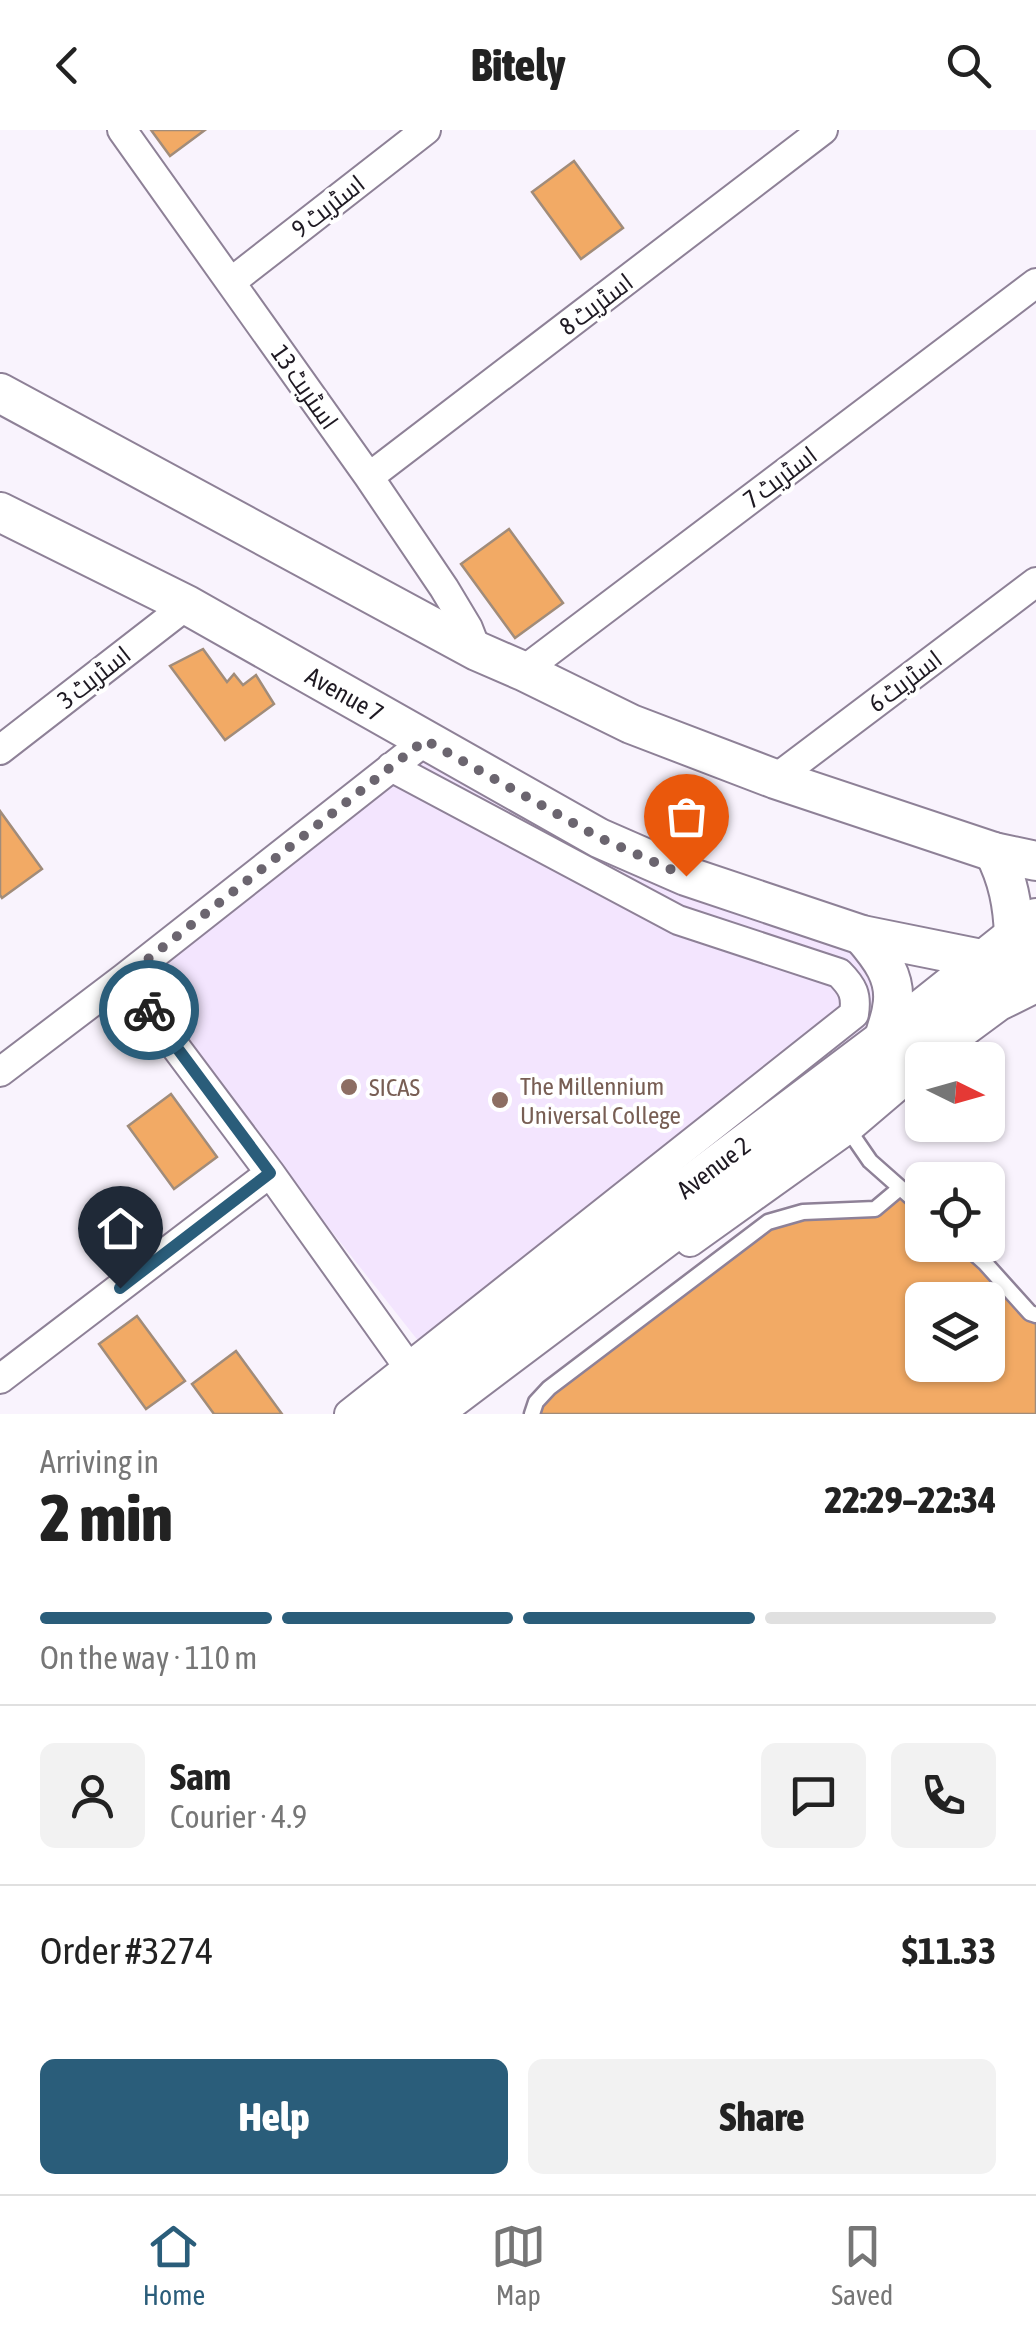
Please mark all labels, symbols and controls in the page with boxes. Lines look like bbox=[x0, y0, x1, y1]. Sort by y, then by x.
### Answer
icon: back bbox=[40, 38, 95, 93]
icon: search bbox=[941, 38, 996, 93]
text: Bitely bbox=[471, 39, 565, 91]
street label: اسٹریٹ 9 bbox=[286, 169, 371, 244]
street label: اسٹریٹ 8 bbox=[554, 267, 639, 341]
street label: اسٹریٹ 13 bbox=[265, 340, 344, 435]
street label: اسٹریٹ 7 bbox=[738, 440, 823, 514]
street label: اسٹریٹ 3 bbox=[52, 640, 137, 715]
street label: اسٹریٹ 6 bbox=[863, 644, 948, 718]
street label: Avenue 7 bbox=[301, 661, 388, 727]
pin bbox=[644, 774, 729, 877]
icon: bag bbox=[659, 789, 714, 844]
courier bbox=[99, 960, 199, 1060]
icon: bike bbox=[122, 983, 177, 1038]
north arrow bbox=[905, 1042, 1005, 1142]
map controls bbox=[905, 1042, 1005, 1382]
place label: The Millennium Universal College bbox=[520, 1072, 681, 1129]
place label: SICAS bbox=[369, 1073, 420, 1101]
marker: SICAS bbox=[338, 1076, 360, 1098]
marker: The Millennium Universal College bbox=[489, 1089, 511, 1111]
street label: Avenue 2 bbox=[671, 1131, 756, 1204]
button: locate bbox=[905, 1162, 1005, 1262]
pin bbox=[78, 1186, 163, 1289]
icon: home bbox=[93, 1201, 148, 1256]
button: layers bbox=[905, 1282, 1005, 1382]
text: Arriving in bbox=[40, 1443, 159, 1480]
text: 22:29–22:34 bbox=[824, 1478, 996, 1521]
text: 2 min bbox=[40, 1480, 173, 1555]
text: On the way · 110 m bbox=[40, 1639, 257, 1676]
button: person bbox=[40, 1743, 145, 1848]
button: chat bbox=[761, 1743, 866, 1848]
button: phone bbox=[891, 1743, 996, 1848]
text: Sam bbox=[170, 1755, 231, 1798]
text: Courier · 4.9 bbox=[170, 1798, 307, 1835]
text: Order #3274 bbox=[40, 1929, 213, 1972]
text: $11.33 bbox=[902, 1929, 996, 1972]
button: Help bbox=[40, 2059, 508, 2174]
button: Share bbox=[528, 2059, 996, 2174]
tab: Home bbox=[143, 2219, 205, 2311]
tab: Map bbox=[491, 2219, 546, 2311]
tab: Saved bbox=[831, 2219, 893, 2311]

